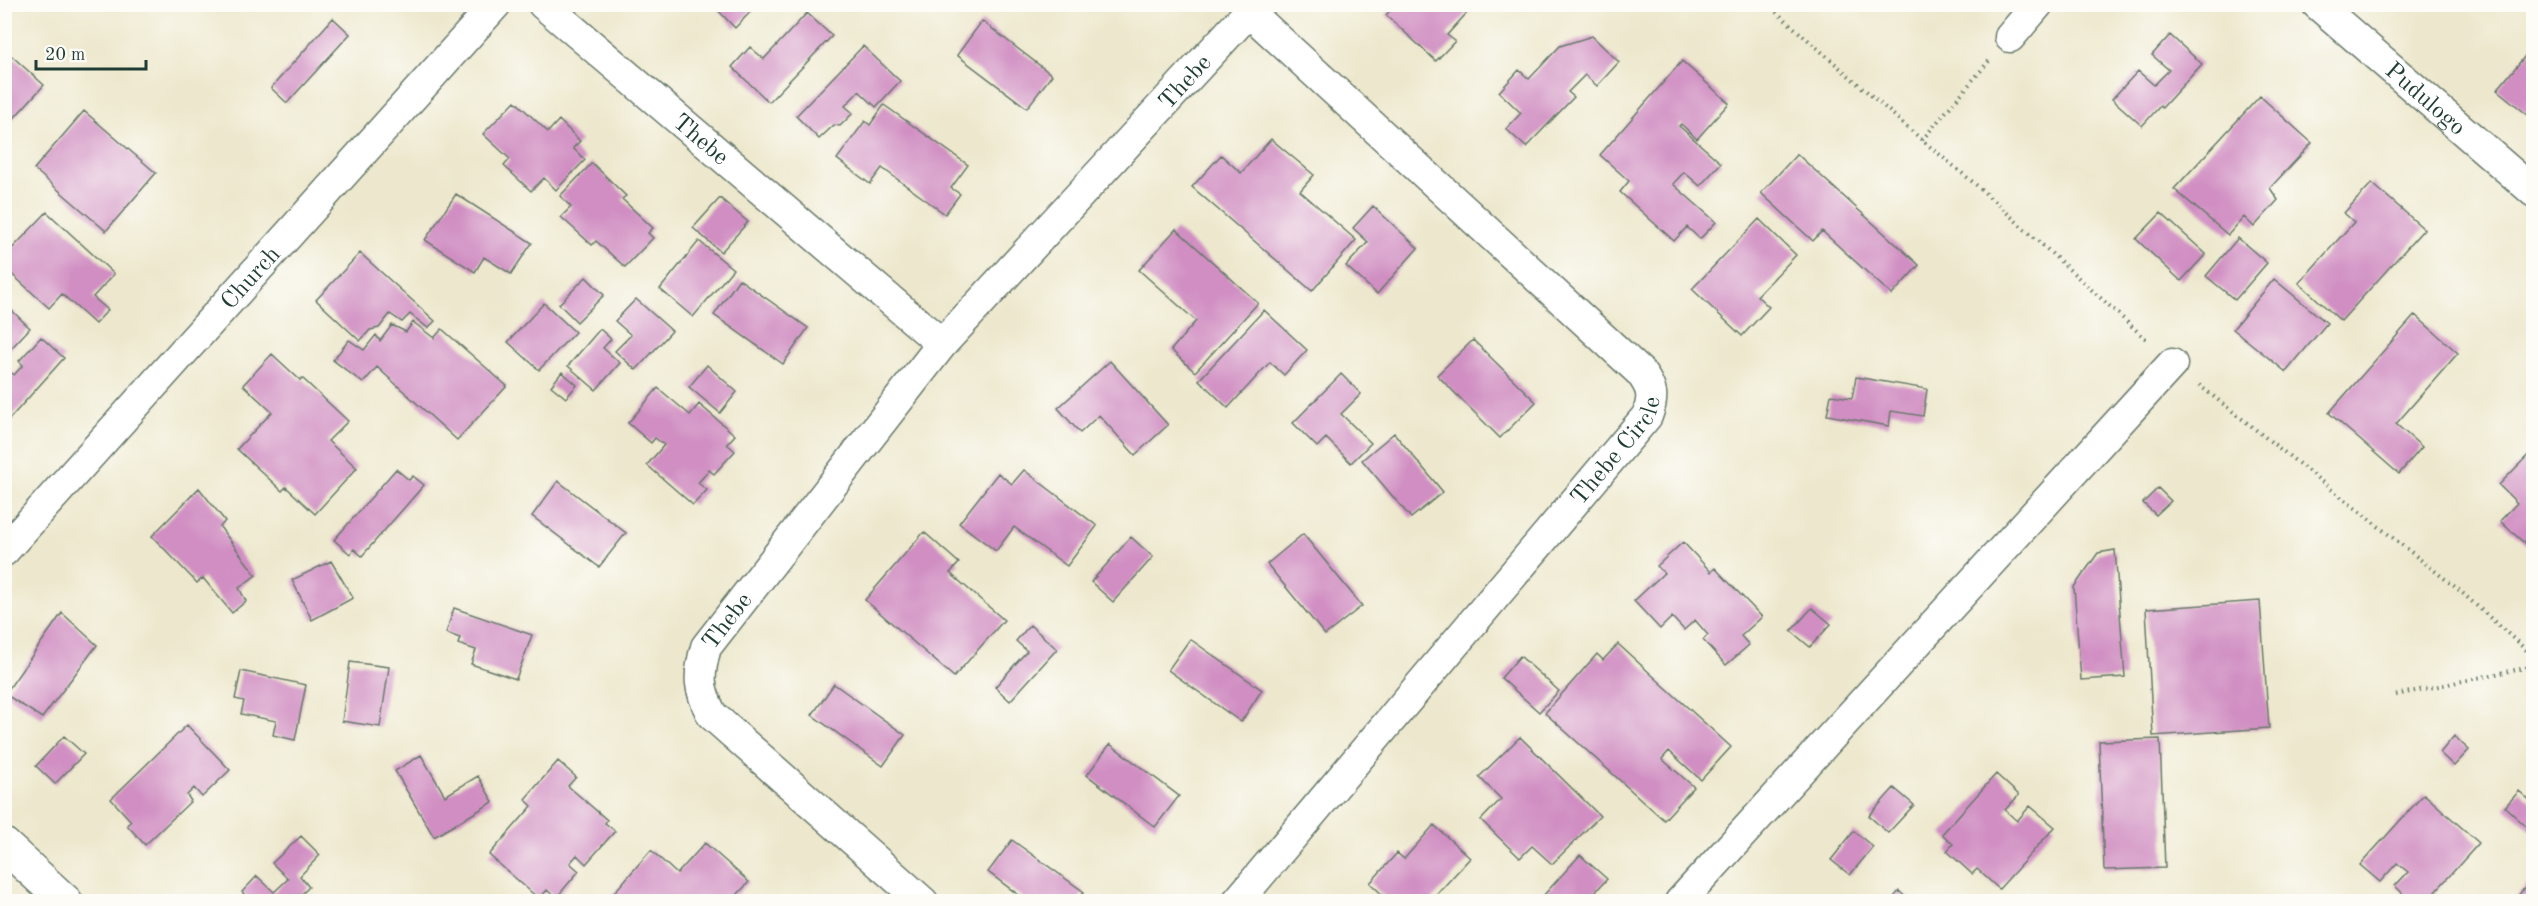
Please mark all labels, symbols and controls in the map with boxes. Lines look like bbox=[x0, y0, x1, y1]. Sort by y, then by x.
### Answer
scale bar bbox=[36, 33, 146, 71]
text: 20 m bbox=[45, 46, 85, 64]
street label: Thebe bbox=[1155, 51, 1217, 115]
street label: Pudulogo bbox=[2380, 59, 2469, 141]
street label: Thebe bbox=[668, 110, 732, 171]
street label: Church bbox=[217, 243, 286, 315]
street label: Thebe Circle bbox=[1567, 395, 1666, 510]
street label: Thebe bbox=[699, 589, 757, 655]

